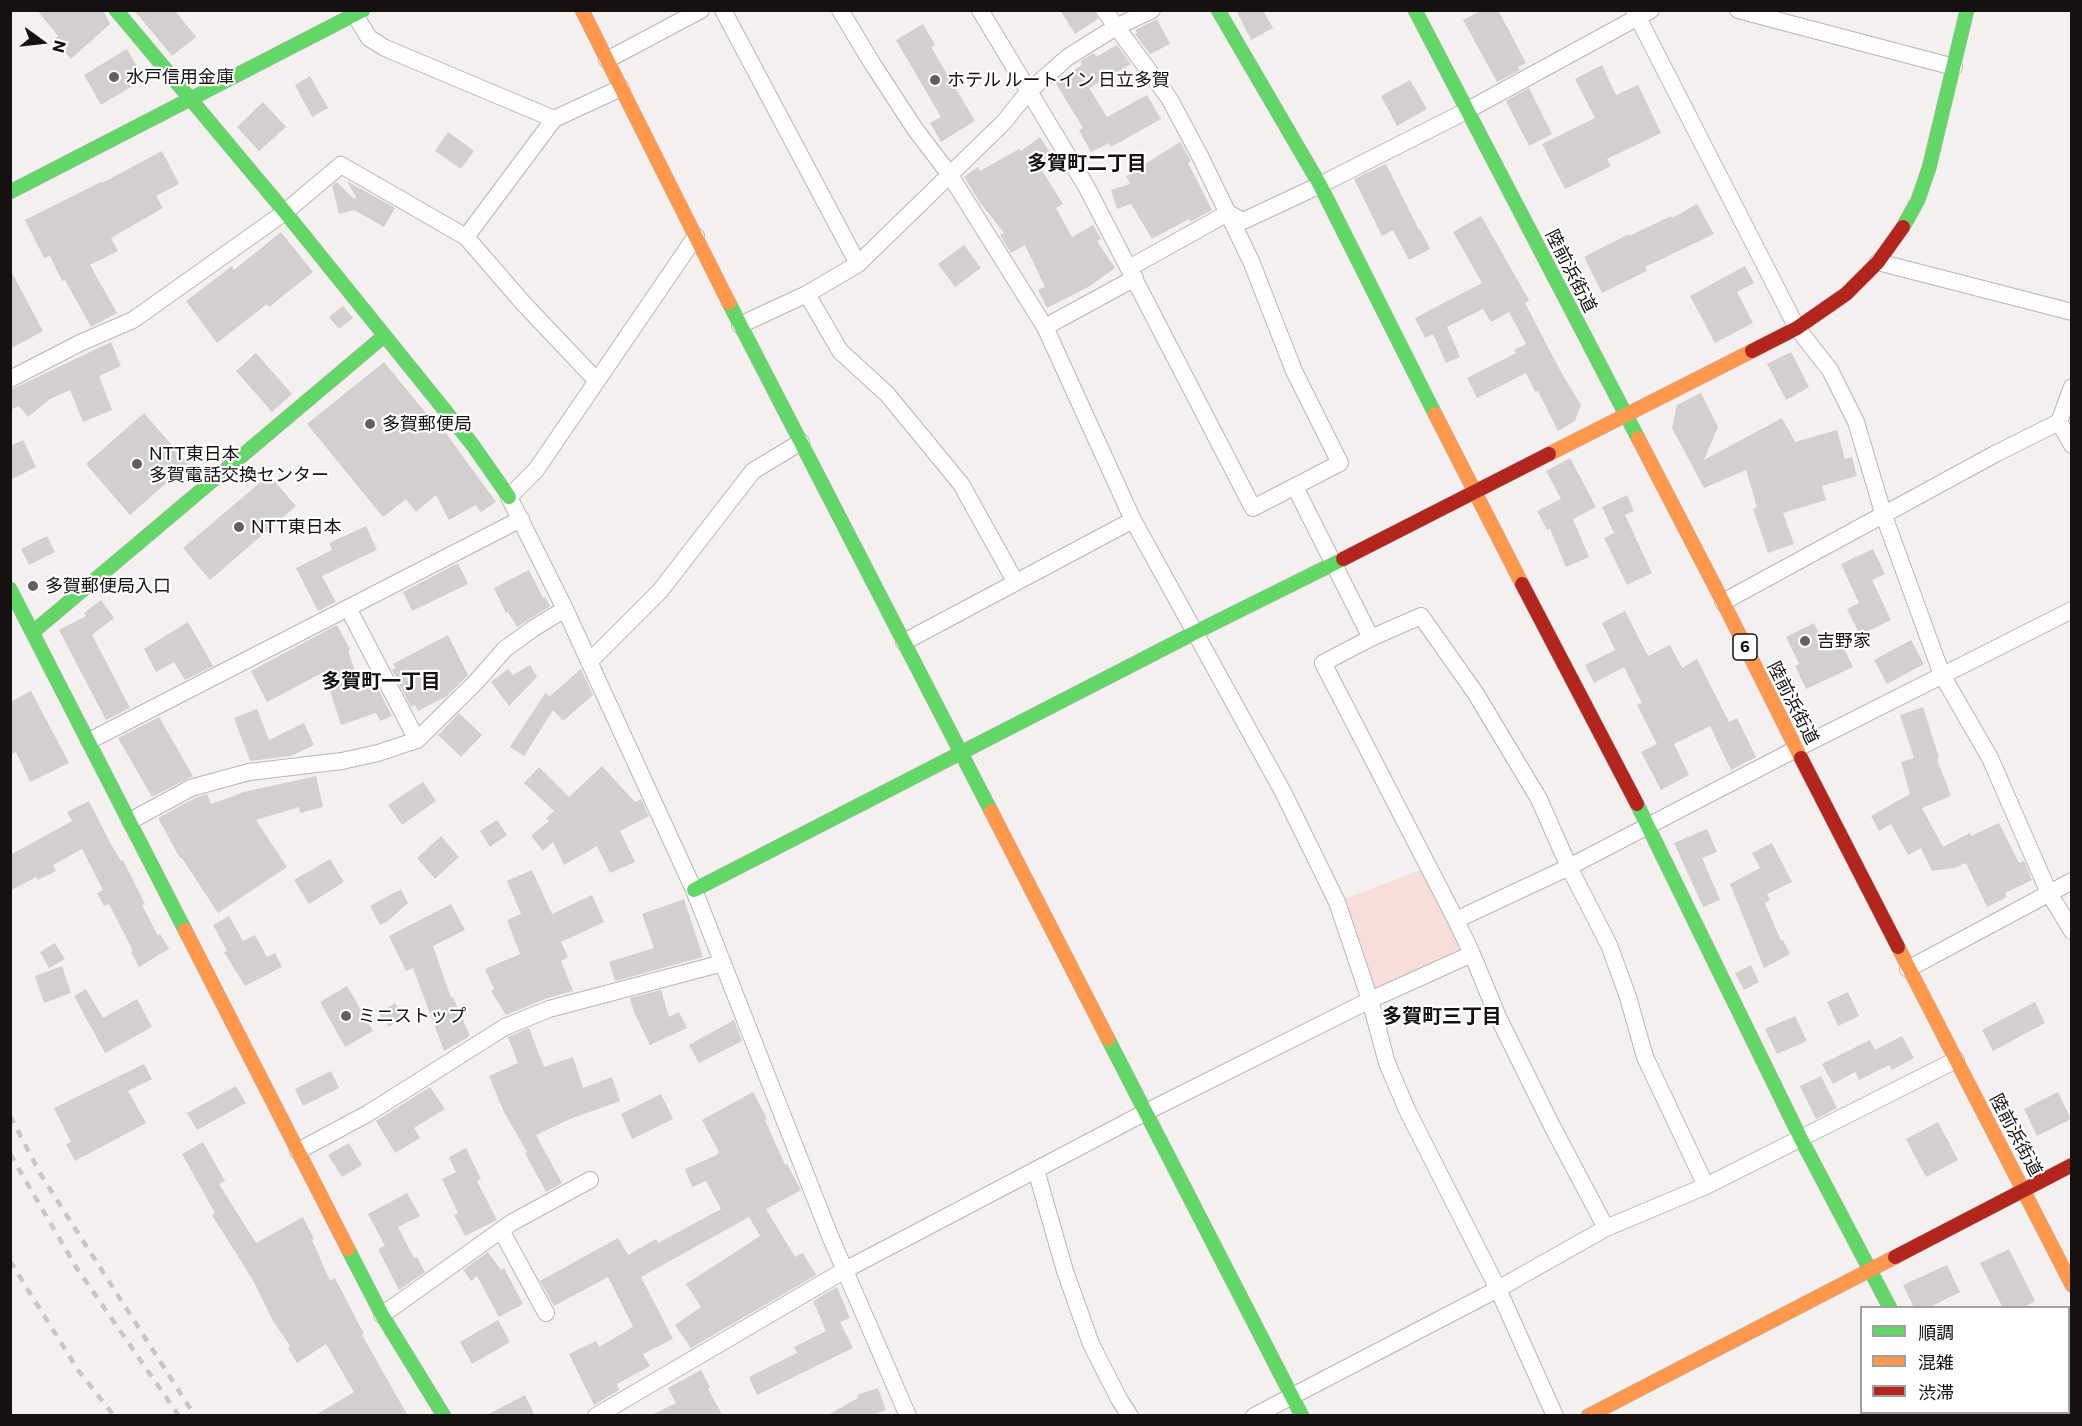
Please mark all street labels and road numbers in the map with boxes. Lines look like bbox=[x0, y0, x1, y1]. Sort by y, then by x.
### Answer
street label: 陸前浜街道 bbox=[1541, 226, 1601, 316]
road number: 6 bbox=[1733, 634, 1757, 660]
street label: 陸前浜街道 bbox=[1763, 658, 1823, 748]
street label: 陸前浜街道 bbox=[1985, 1090, 2047, 1180]

